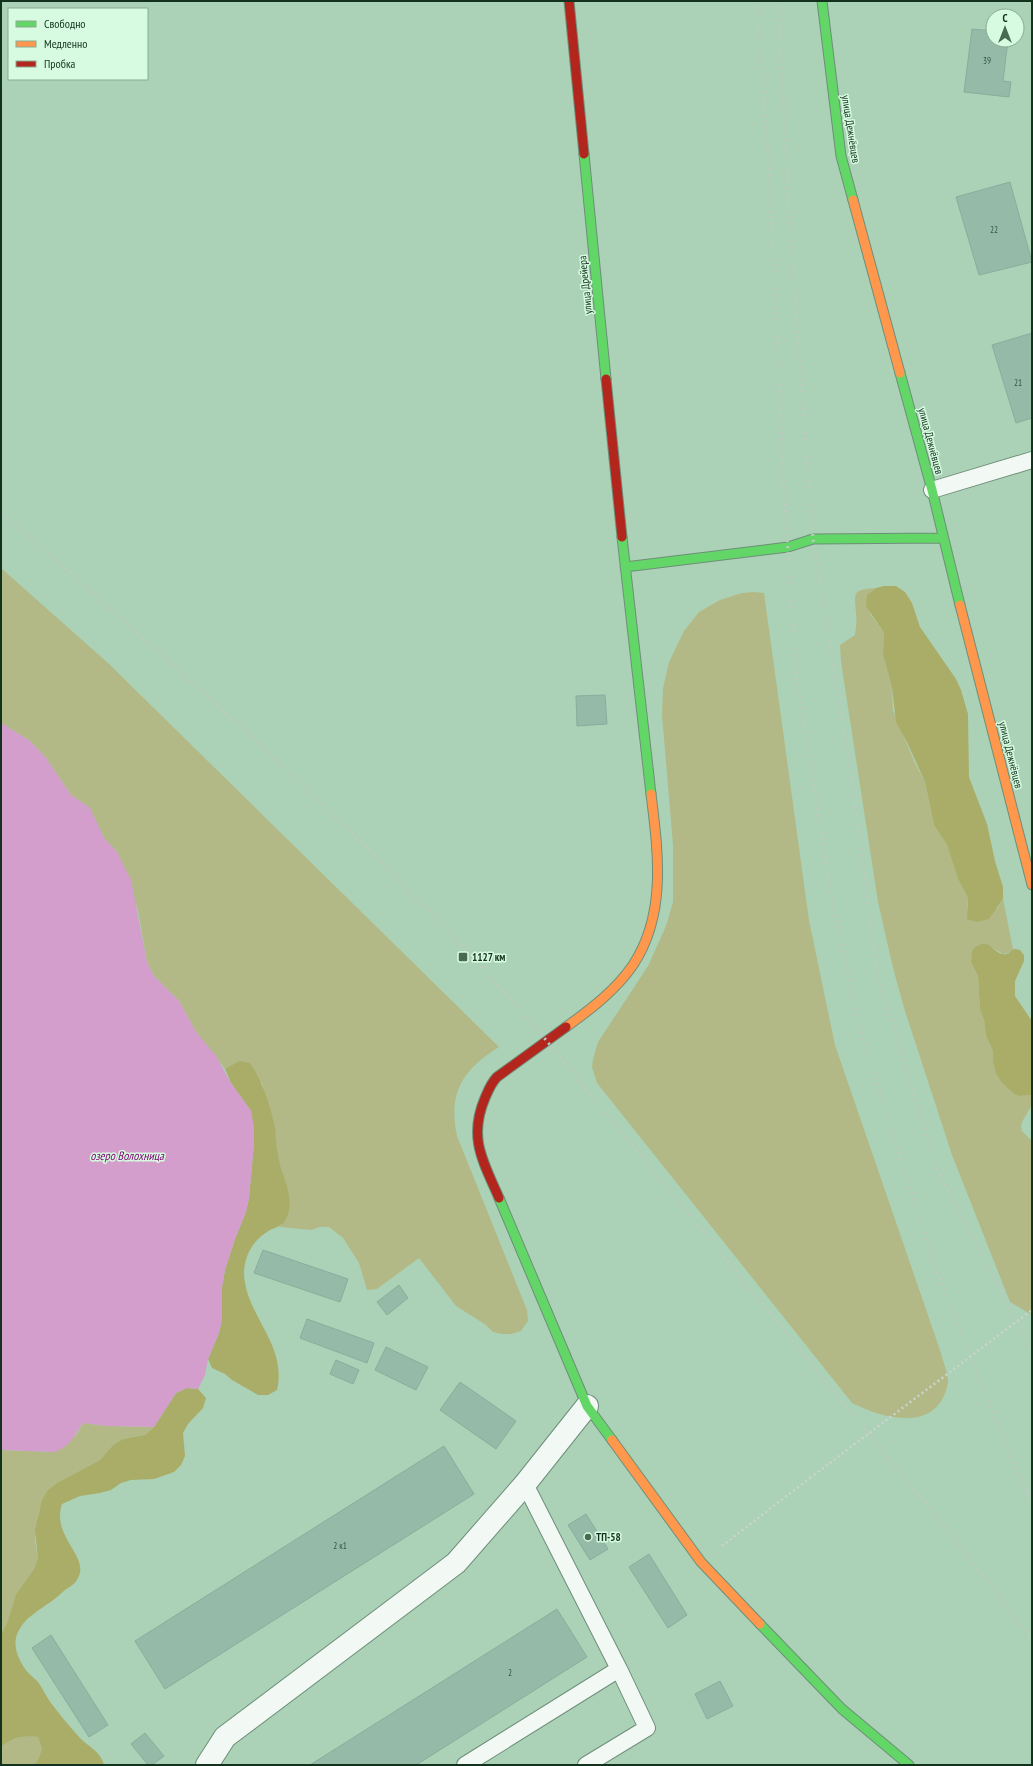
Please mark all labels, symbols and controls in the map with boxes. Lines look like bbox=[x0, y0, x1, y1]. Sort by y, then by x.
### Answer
legend bbox=[8, 8, 148, 80]
north arrow bbox=[985, 8, 1025, 48]
text: С bbox=[1002, 11, 1008, 25]
text: Свободно bbox=[44, 16, 86, 31]
text: Медленно bbox=[44, 36, 87, 51]
house number: 39 bbox=[983, 55, 991, 66]
text: Пробка bbox=[44, 56, 76, 71]
street label: улица Дежнёвцев bbox=[839, 94, 863, 164]
house number: 22 bbox=[990, 224, 998, 235]
street label: улица Дрейера bbox=[575, 255, 595, 315]
house number: 21 bbox=[1014, 377, 1022, 388]
street label: улица Дежнёвцев bbox=[915, 406, 947, 476]
street label: улица Дежнёвцев bbox=[996, 720, 1026, 790]
place label: 1127 км bbox=[472, 950, 505, 964]
marker: 1127 км bbox=[457, 951, 469, 963]
water label: озеро Волохница bbox=[90, 1148, 165, 1163]
place label: ТП-58 bbox=[596, 1530, 621, 1544]
marker: ТП-58 bbox=[583, 1532, 593, 1542]
house number: 2 к1 bbox=[333, 1540, 347, 1551]
house number: 2 bbox=[508, 1667, 512, 1678]

